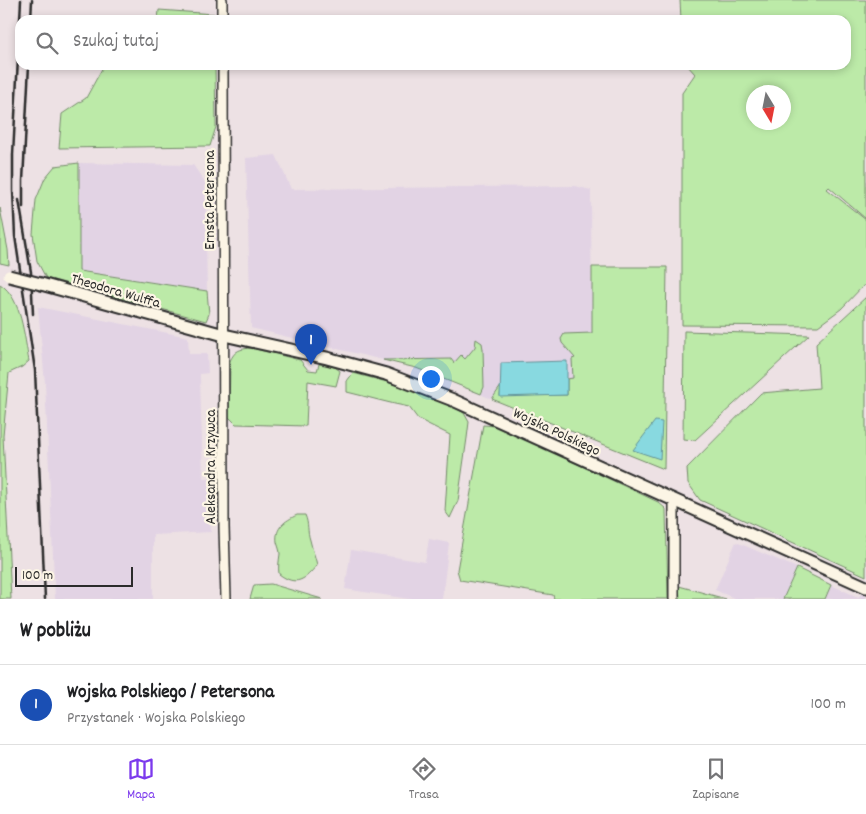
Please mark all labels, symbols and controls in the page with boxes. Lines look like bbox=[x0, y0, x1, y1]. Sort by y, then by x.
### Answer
search box bbox=[15, 15, 851, 70]
icon: search bbox=[33, 29, 61, 57]
text: Szukaj tutaj bbox=[73, 29, 159, 56]
north arrow bbox=[746, 85, 791, 130]
street label: Ernsta Petersona bbox=[200, 149, 222, 250]
street label: Theodora Wulffa bbox=[68, 269, 163, 315]
pin: 1 bbox=[295, 324, 327, 365]
your location bbox=[418, 366, 444, 392]
street label: Wojska Polskiego bbox=[509, 403, 604, 463]
street label: Aleksandra Krzywca bbox=[201, 409, 223, 524]
scale bar bbox=[15, 564, 132, 587]
text: 100 m bbox=[22, 566, 53, 586]
text: W pobliżu bbox=[20, 617, 91, 647]
text: Wojska Polskiego / Petersona bbox=[67, 680, 274, 707]
text: 1 bbox=[34, 693, 38, 716]
text: 100 m bbox=[810, 693, 846, 716]
text: Przystanek · Wojska Polskiego bbox=[67, 707, 245, 730]
tab: Mapa bbox=[127, 755, 155, 805]
tab: Trasa bbox=[409, 755, 438, 805]
tab: Zapisane bbox=[692, 755, 739, 805]

